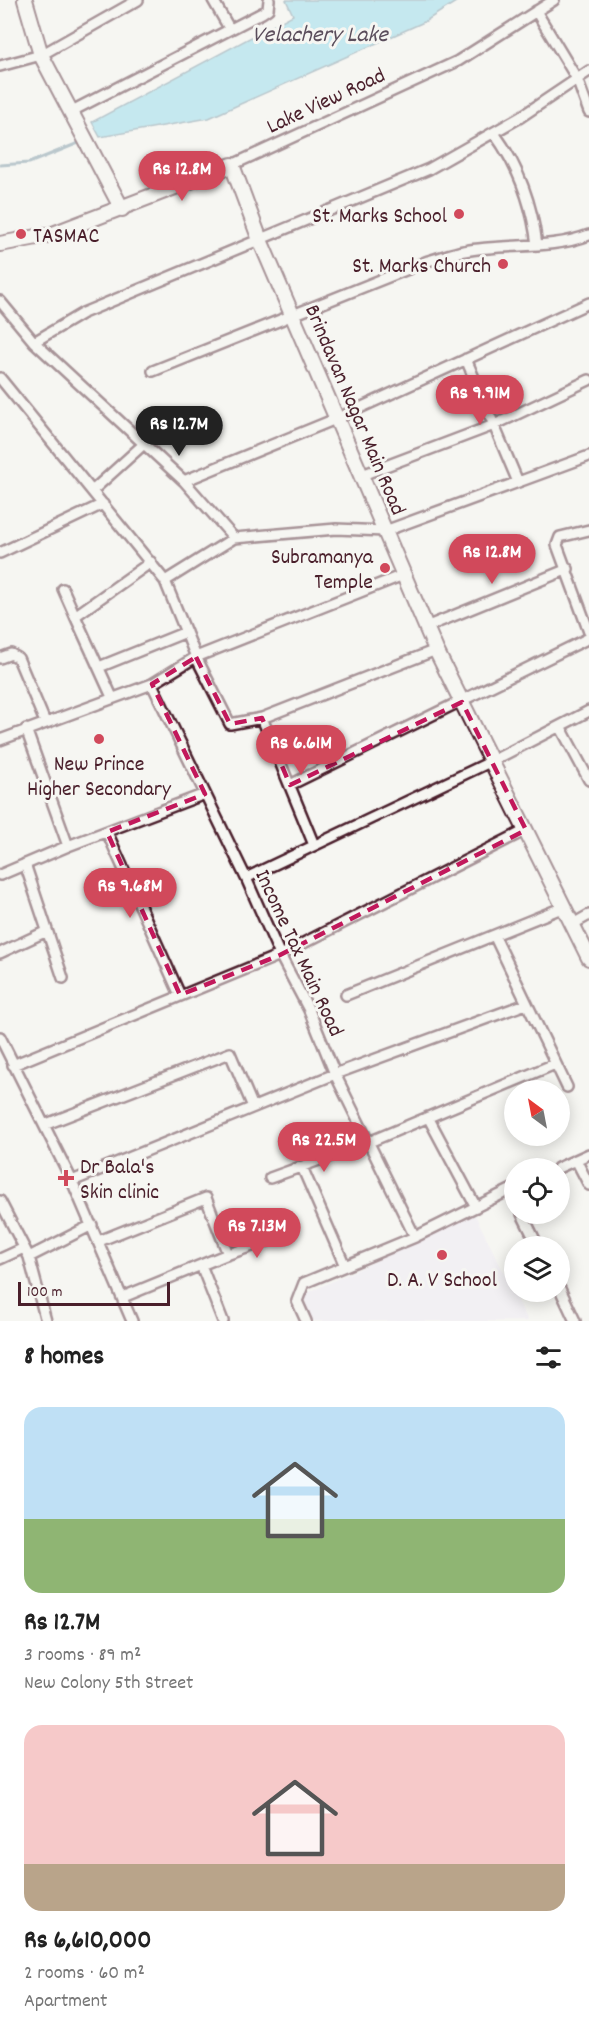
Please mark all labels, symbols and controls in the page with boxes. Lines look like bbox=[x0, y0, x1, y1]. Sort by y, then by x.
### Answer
water label: Velachery Lake bbox=[252, 19, 389, 53]
street label: Lake View Road bbox=[262, 61, 391, 143]
pin: Rs 12.8M bbox=[120, 151, 244, 202]
text: Rs 12.8M bbox=[153, 156, 211, 184]
place label: St. Marks School bbox=[312, 202, 447, 233]
marker: St. Marks School bbox=[452, 207, 466, 221]
place label: TASMAC bbox=[33, 222, 99, 253]
marker: TASMAC bbox=[14, 227, 28, 241]
place label: St. Marks Church bbox=[352, 252, 491, 283]
marker: St. Marks Church bbox=[496, 257, 510, 271]
street label: Brindavan Nagar Main Road bbox=[295, 300, 412, 520]
pin: Rs 9.91M bbox=[418, 375, 542, 426]
text: Rs 9.91M bbox=[450, 380, 510, 408]
pin: Rs 12.7M bbox=[117, 406, 241, 457]
text: Rs 12.7M bbox=[150, 411, 208, 439]
pin: Rs 12.8M bbox=[430, 534, 554, 585]
text: Rs 12.8M bbox=[463, 539, 521, 567]
place label: Subramanya Temple bbox=[271, 543, 374, 599]
marker: Subramanya Temple bbox=[378, 561, 392, 575]
pin: Rs 6.61M bbox=[239, 725, 363, 776]
text: Rs 6.61M bbox=[270, 730, 332, 758]
marker: New Prince Higher Secondary bbox=[92, 732, 106, 746]
place label: New Prince Higher Secondary bbox=[27, 750, 172, 806]
street label: Income Tax Main Road bbox=[245, 865, 350, 1042]
pin: Rs 9.68M bbox=[68, 868, 192, 919]
text: Rs 9.68M bbox=[98, 873, 162, 901]
north arrow bbox=[504, 1080, 570, 1146]
map controls bbox=[504, 1080, 570, 1302]
pin: Rs 22.5M bbox=[262, 1122, 386, 1173]
text: Rs 22.5M bbox=[292, 1127, 356, 1155]
place label: Dr Bala's Skin clinic bbox=[80, 1153, 159, 1209]
button: locate bbox=[504, 1158, 570, 1224]
marker: Dr Bala's Skin clinic bbox=[57, 1169, 75, 1187]
pin: Rs 7.13M bbox=[195, 1208, 319, 1259]
text: Rs 7.13M bbox=[228, 1213, 286, 1241]
button: layers bbox=[504, 1236, 570, 1302]
marker: D. A. V School bbox=[435, 1248, 449, 1262]
place label: D. A. V School bbox=[387, 1266, 497, 1297]
scale bar bbox=[18, 1279, 170, 1306]
text: 100 m bbox=[27, 1281, 63, 1304]
text: 8 homes bbox=[24, 1339, 104, 1376]
icon: filters bbox=[532, 1341, 565, 1374]
icon: home bbox=[241, 1446, 349, 1554]
text: Rs 12.7M bbox=[24, 1605, 100, 1642]
text: 3 rooms · 89 m² bbox=[24, 1642, 141, 1670]
text: New Colony 5th Street bbox=[24, 1670, 193, 1698]
icon: home bbox=[241, 1764, 349, 1872]
text: Rs 6,610,000 bbox=[24, 1923, 151, 1960]
text: 2 rooms · 60 m² bbox=[24, 1960, 145, 1988]
text: Apartment bbox=[24, 1988, 107, 2016]

